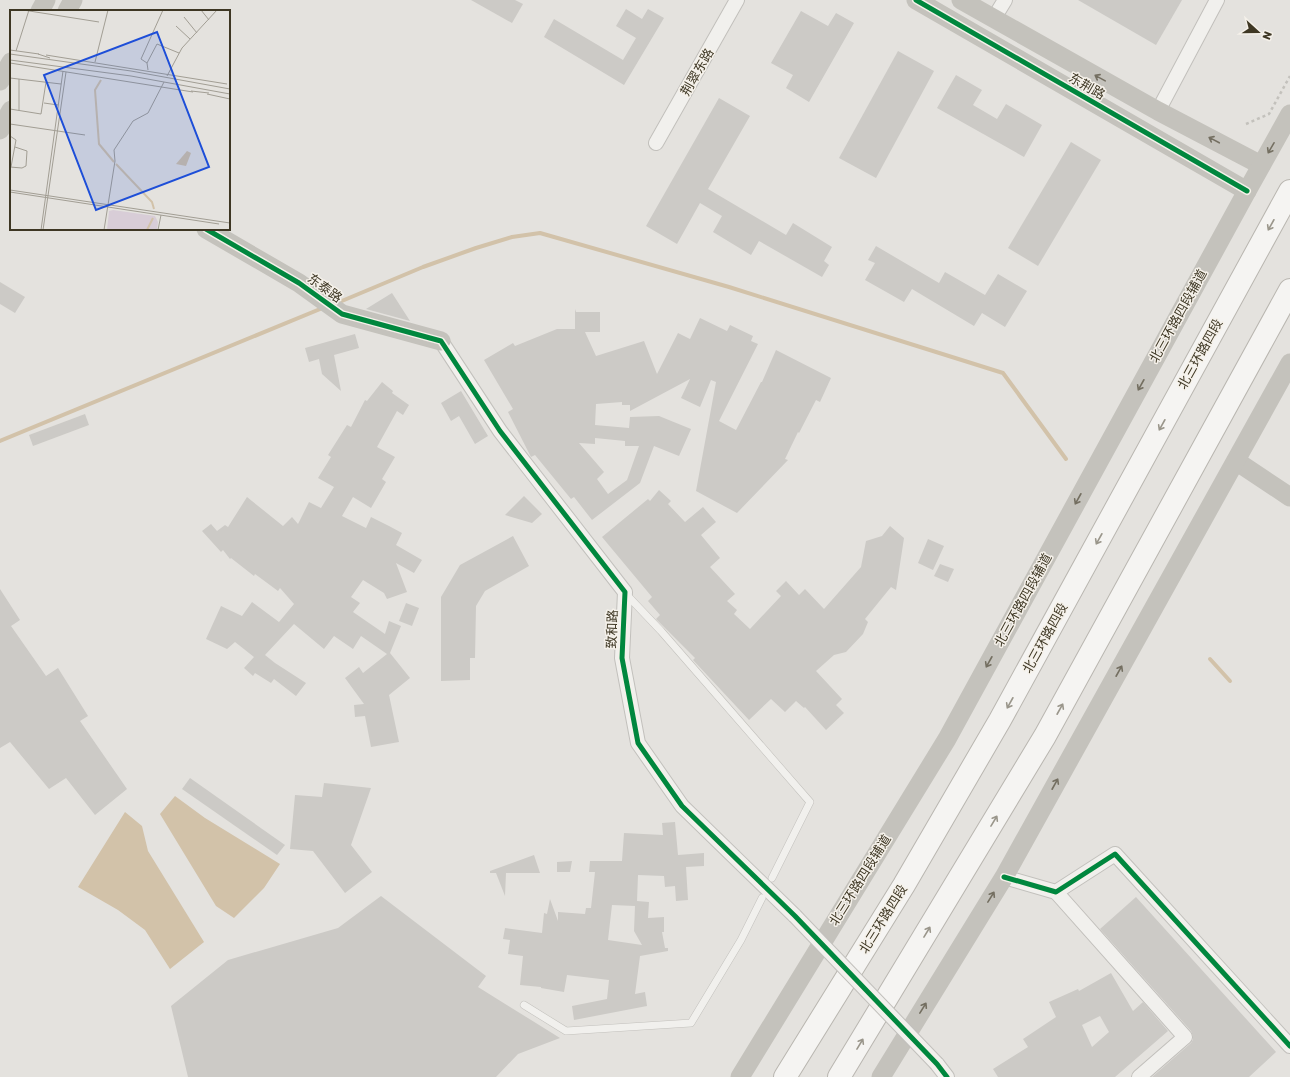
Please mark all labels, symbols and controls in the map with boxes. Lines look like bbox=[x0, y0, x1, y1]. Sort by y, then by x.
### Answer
inset map bbox=[10, 10, 230, 230]
north arrow bbox=[1238, 12, 1278, 52]
text: N bbox=[1259, 29, 1274, 42]
street label: 荆翠东路 bbox=[678, 46, 716, 98]
street label: 东荆路 bbox=[1066, 70, 1108, 102]
one-way arrow bbox=[1094, 74, 1106, 81]
one-way arrow bbox=[1208, 136, 1220, 144]
one-way arrow bbox=[1266, 142, 1274, 154]
one-way arrow bbox=[1267, 219, 1275, 231]
street label: 北三环路四段辅道 bbox=[1146, 267, 1210, 365]
street label: 东泰路 bbox=[305, 270, 345, 306]
street label: 北三环路四段 bbox=[1174, 316, 1226, 392]
one-way arrow bbox=[1136, 379, 1144, 391]
one-way arrow bbox=[1157, 419, 1165, 431]
one-way arrow bbox=[1074, 493, 1082, 505]
one-way arrow bbox=[1095, 533, 1103, 545]
street label: 北三环路四段辅道 bbox=[991, 551, 1055, 649]
street label: 北三环路四段 bbox=[1019, 600, 1071, 676]
street label: 致和路 bbox=[604, 609, 620, 649]
one-way arrow bbox=[985, 656, 992, 668]
one-way arrow bbox=[1115, 665, 1123, 677]
one-way arrow bbox=[1006, 696, 1013, 708]
one-way arrow bbox=[1056, 703, 1064, 715]
one-way arrow bbox=[1052, 778, 1060, 790]
one-way arrow bbox=[990, 815, 998, 827]
street label: 北三环路四段辅道 bbox=[826, 832, 894, 928]
street label: 北三环路四段 bbox=[856, 882, 910, 956]
one-way arrow bbox=[988, 891, 996, 903]
one-way arrow bbox=[923, 926, 931, 938]
one-way arrow bbox=[920, 1002, 928, 1014]
one-way arrow bbox=[856, 1038, 864, 1050]

